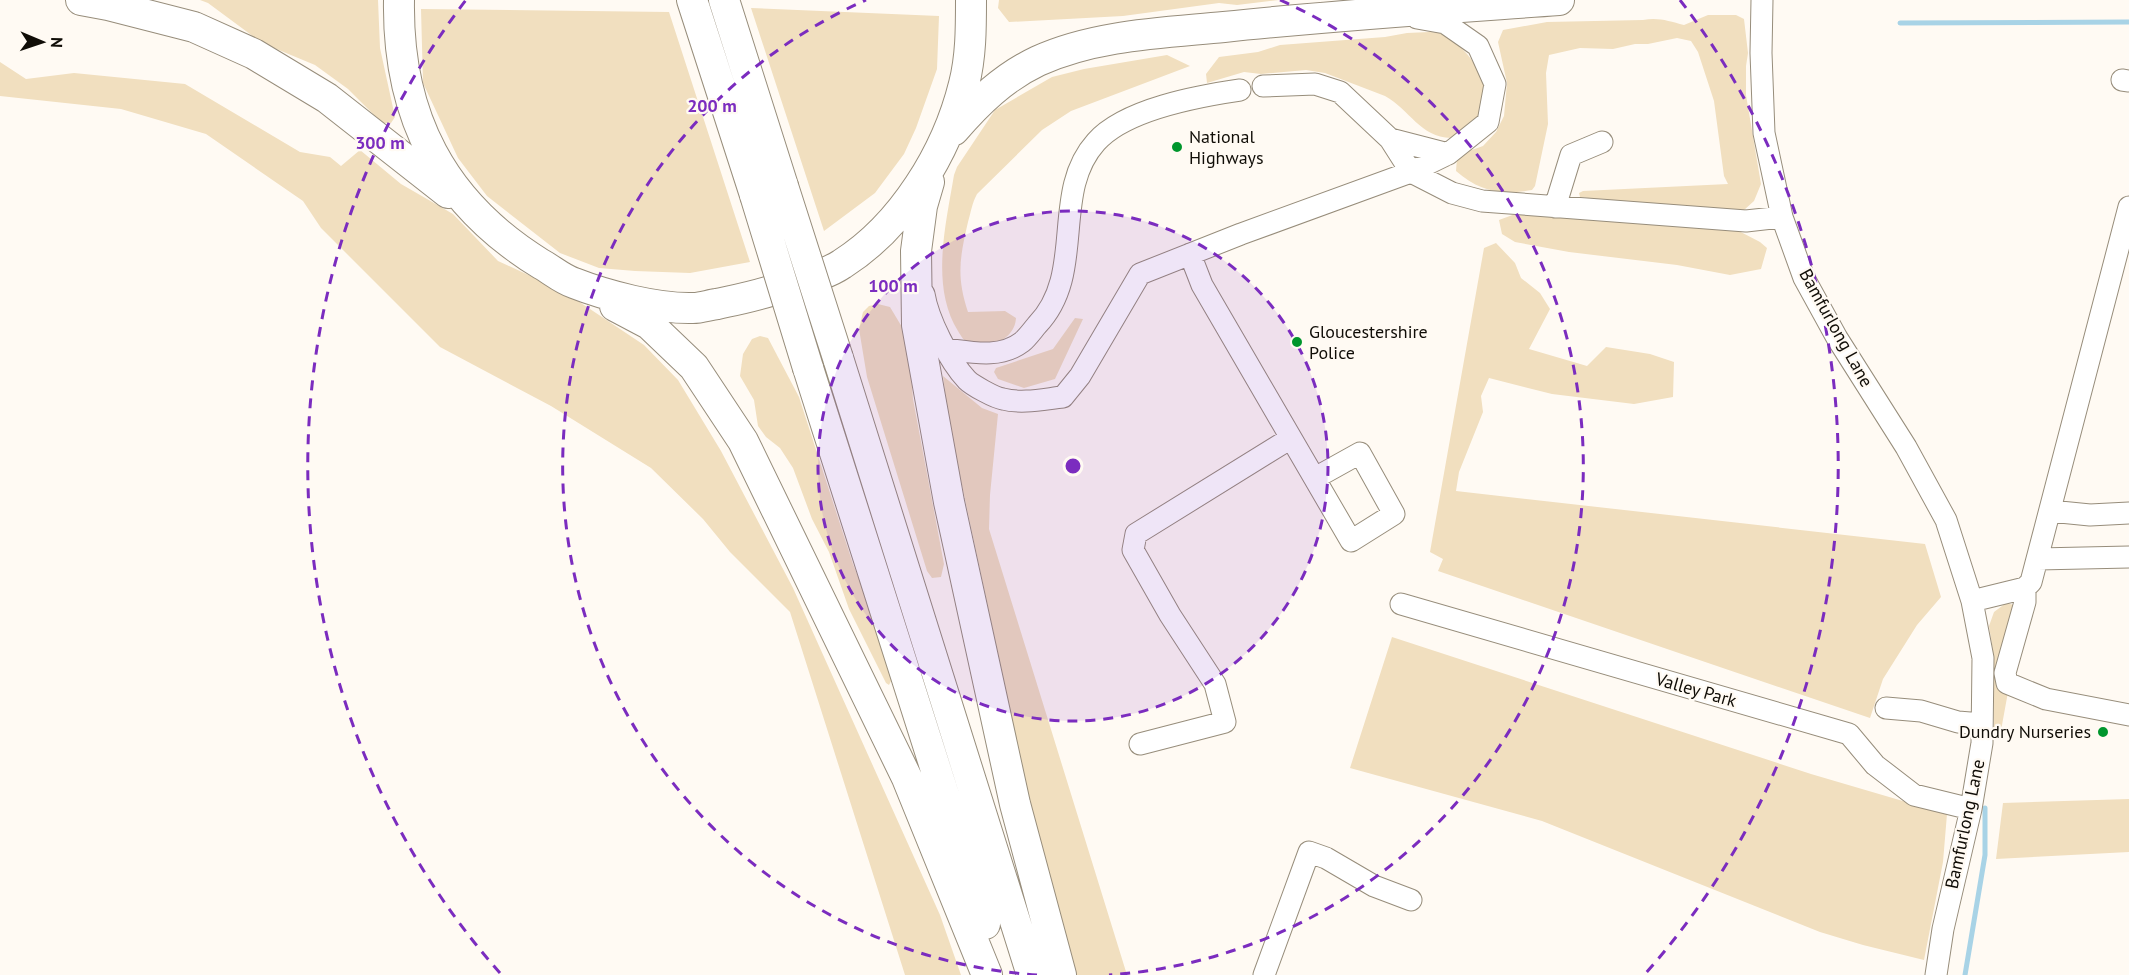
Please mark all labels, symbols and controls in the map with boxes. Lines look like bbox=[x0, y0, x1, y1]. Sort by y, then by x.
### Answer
north arrow bbox=[12, 12, 72, 72]
text: N bbox=[47, 37, 67, 48]
text: 200 m bbox=[687, 94, 737, 117]
place label: National Highways bbox=[1189, 125, 1264, 169]
text: 300 m bbox=[355, 131, 405, 154]
marker: National Highways bbox=[1170, 140, 1184, 154]
street label: Bamfurlong Lane bbox=[1794, 265, 1878, 391]
text: 100 m bbox=[868, 274, 918, 297]
place label: Gloucestershire Police bbox=[1309, 320, 1428, 364]
marker: Gloucestershire Police bbox=[1290, 335, 1304, 349]
centre of rings bbox=[1063, 456, 1083, 476]
street label: Valley Park bbox=[1652, 667, 1740, 712]
place label: Dundry Nurseries bbox=[1959, 720, 2091, 743]
marker: Dundry Nurseries bbox=[2096, 725, 2110, 739]
street label: Bamfurlong Lane bbox=[1940, 757, 1989, 891]

